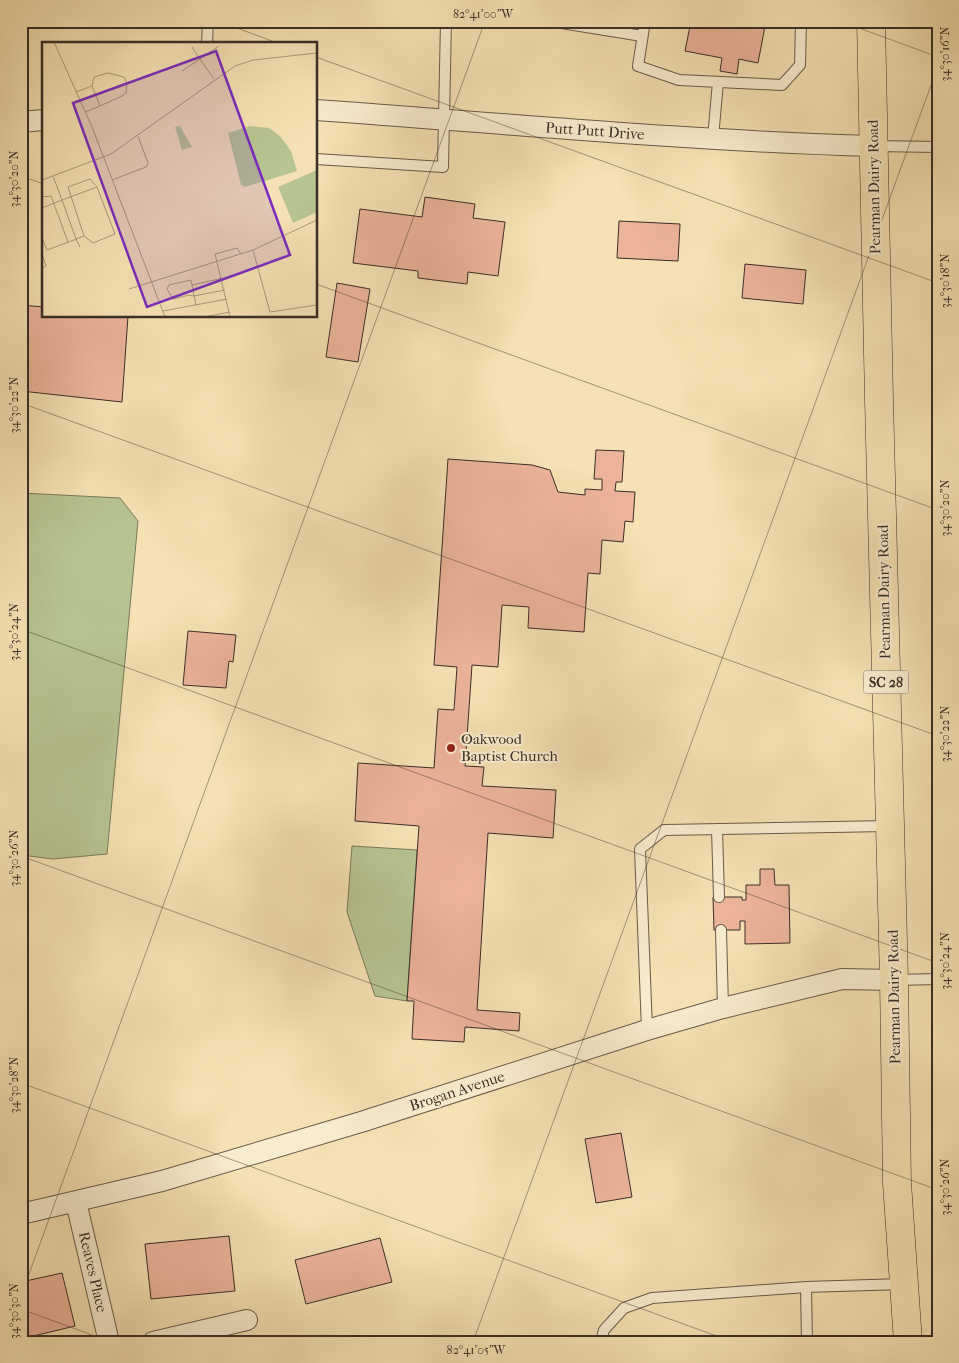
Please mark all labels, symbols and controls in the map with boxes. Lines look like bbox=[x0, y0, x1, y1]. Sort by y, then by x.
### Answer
text: 82°41'00"W bbox=[453, 7, 514, 21]
text: 34°30'16"N bbox=[938, 27, 952, 82]
inset map bbox=[42, 42, 318, 318]
street label: Putt Putt Drive bbox=[545, 119, 646, 143]
street label: Pearman Dairy Road bbox=[864, 119, 884, 254]
text: 34°30'20"N bbox=[7, 150, 21, 208]
text: 34°30'18"N bbox=[938, 254, 952, 308]
text: 34°30'22"N bbox=[7, 377, 21, 433]
text: 34°30'20"N bbox=[938, 479, 952, 537]
street label: Pearman Dairy Road bbox=[874, 524, 894, 659]
text: 34°30'24"N bbox=[7, 603, 21, 661]
road number: SC 28 bbox=[864, 670, 908, 694]
text: 34°30'22"N bbox=[938, 706, 952, 762]
place label: Oakwood Baptist Church bbox=[461, 730, 558, 765]
marker: Oakwood Baptist Church bbox=[445, 742, 457, 754]
text: 34°30'26"N bbox=[7, 830, 21, 886]
street label: Pearman Dairy Road bbox=[884, 929, 904, 1064]
text: 34°30'24"N bbox=[938, 932, 952, 990]
text: 34°30'28"N bbox=[7, 1057, 21, 1113]
street label: Brogan Avenue bbox=[407, 1067, 507, 1115]
text: 34°30'26"N bbox=[938, 1159, 952, 1215]
street label: Reaves Place bbox=[75, 1230, 111, 1315]
text: 34°30'30"N bbox=[7, 1283, 21, 1339]
text: 82°41'05"W bbox=[447, 1343, 507, 1357]

